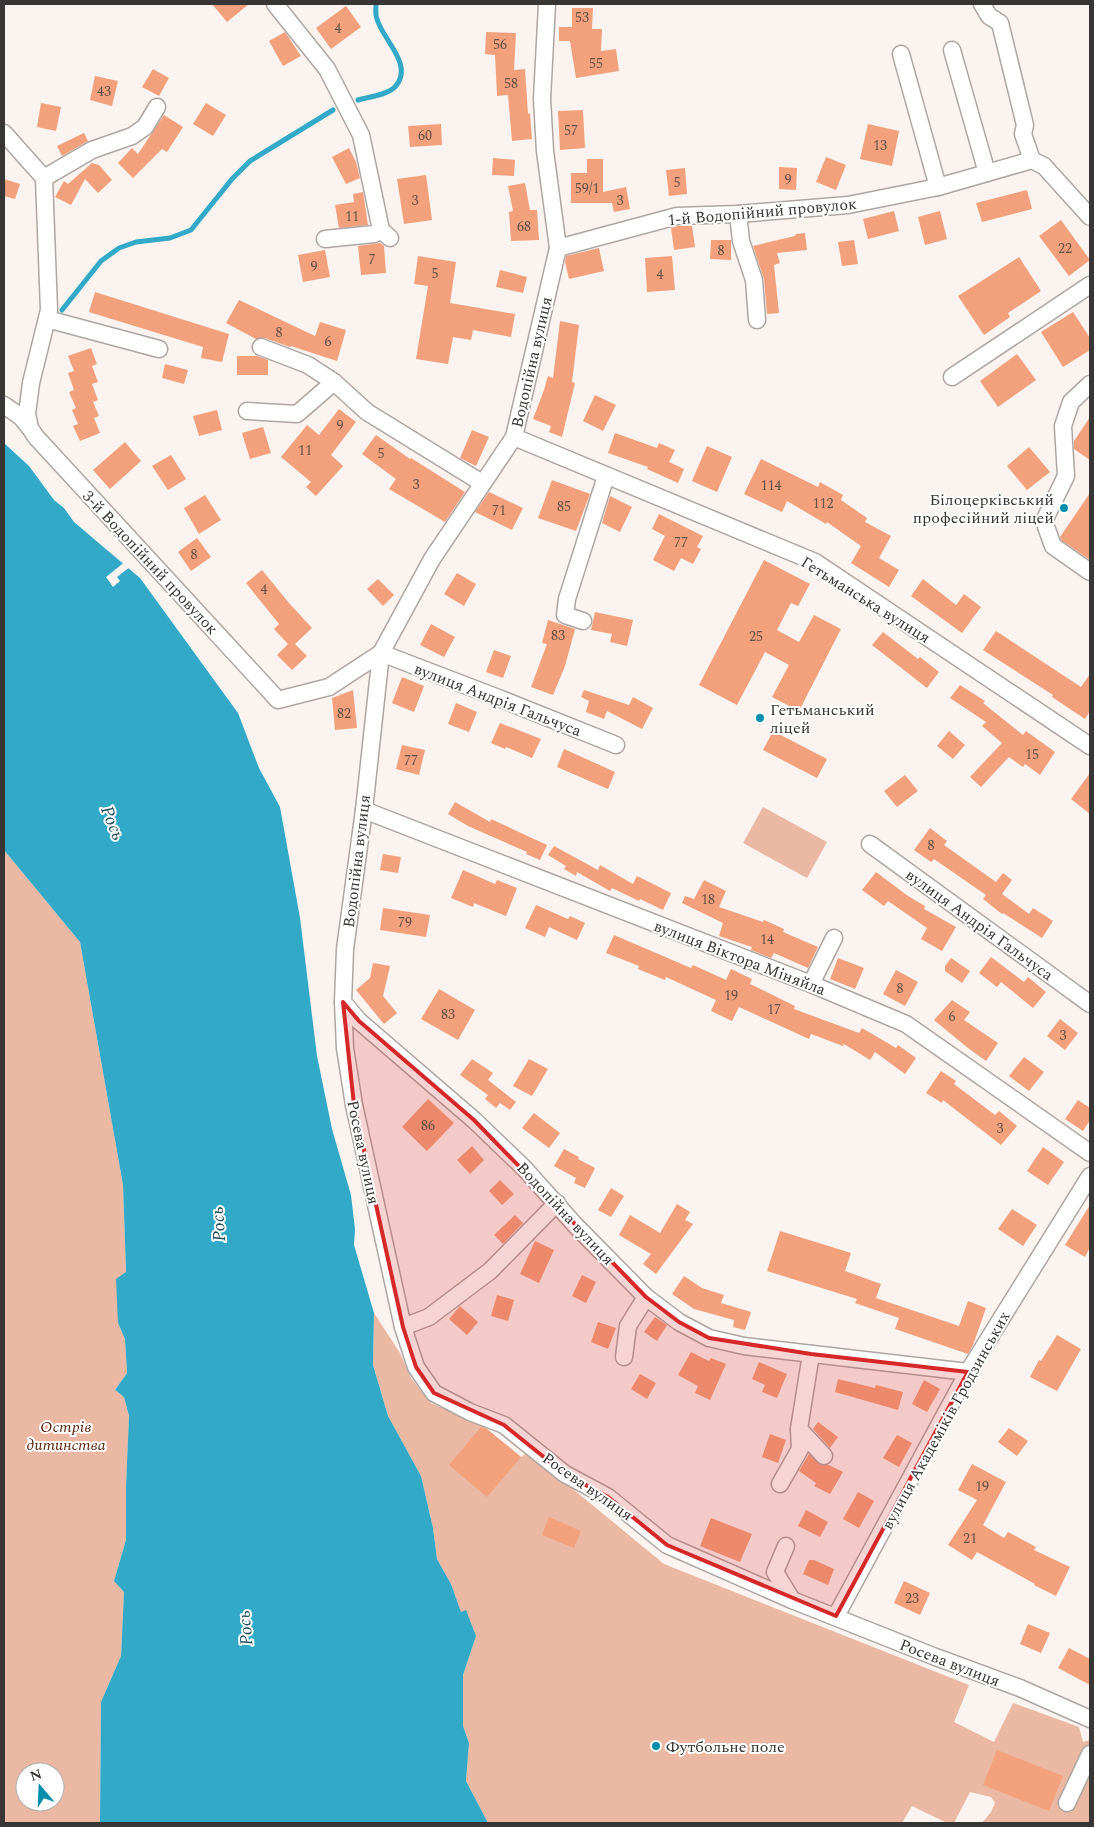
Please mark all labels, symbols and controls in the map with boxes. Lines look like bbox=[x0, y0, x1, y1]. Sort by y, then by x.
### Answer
house number: 53 bbox=[575, 7, 589, 28]
house number: 4 bbox=[335, 18, 342, 39]
house number: 56 bbox=[493, 34, 507, 55]
house number: 55 bbox=[589, 53, 603, 74]
house number: 58 bbox=[504, 73, 518, 94]
house number: 43 bbox=[97, 81, 111, 102]
house number: 57 bbox=[564, 120, 578, 141]
house number: 60 bbox=[418, 125, 432, 146]
house number: 13 bbox=[873, 135, 887, 156]
house number: 9 bbox=[785, 169, 792, 190]
house number: 5 bbox=[674, 172, 681, 193]
house number: 59/1 bbox=[575, 178, 599, 199]
house number: 3 bbox=[412, 190, 419, 211]
house number: 3 bbox=[617, 190, 624, 211]
street label: 1-й Водопійний провулок bbox=[666, 192, 858, 232]
house number: 11 bbox=[345, 206, 359, 227]
house number: 68 bbox=[517, 216, 531, 237]
house number: 22 bbox=[1058, 238, 1072, 259]
house number: 8 bbox=[718, 240, 725, 261]
house number: 7 bbox=[369, 249, 376, 270]
house number: 9 bbox=[311, 256, 318, 277]
house number: 5 bbox=[432, 263, 439, 284]
house number: 4 bbox=[657, 264, 664, 285]
street label: Водопійна вулиця bbox=[505, 294, 559, 430]
house number: 8 bbox=[276, 322, 283, 343]
house number: 6 bbox=[325, 331, 332, 352]
house number: 9 bbox=[337, 415, 344, 436]
house number: 11 bbox=[298, 440, 312, 461]
house number: 5 bbox=[378, 443, 385, 464]
house number: 3 bbox=[413, 474, 420, 495]
house number: 114 bbox=[761, 475, 782, 496]
street label: 3-й Водопійний провулок bbox=[77, 485, 224, 640]
place label: Білоцерківський професійний ліцей bbox=[913, 488, 1054, 530]
house number: 112 bbox=[813, 493, 834, 514]
house number: 85 bbox=[557, 496, 571, 517]
house number: 71 bbox=[492, 500, 506, 521]
marker: Білоцерківський професійний ліцей bbox=[1058, 502, 1070, 514]
house number: 77 bbox=[674, 532, 688, 553]
house number: 8 bbox=[191, 544, 198, 565]
street label: Гетьманська вулиця bbox=[796, 550, 935, 649]
house number: 4 bbox=[261, 579, 268, 600]
house number: 83 bbox=[551, 625, 565, 646]
house number: 25 bbox=[749, 626, 763, 647]
street label: вулиця Андрія Гальчуса bbox=[410, 657, 585, 743]
place label: Гетьманський ліцей bbox=[770, 698, 875, 740]
house number: 82 bbox=[337, 703, 351, 724]
marker: Гетьманський ліцей bbox=[754, 712, 766, 724]
house number: 15 bbox=[1025, 744, 1039, 765]
house number: 77 bbox=[404, 750, 418, 771]
street label: Водопійна вулиця bbox=[337, 793, 377, 929]
water label: Рось bbox=[93, 802, 132, 845]
house number: 8 bbox=[928, 835, 935, 856]
street label: вулиця Андрія Гальчуса bbox=[900, 863, 1058, 987]
house number: 18 bbox=[701, 889, 715, 910]
house number: 79 bbox=[398, 912, 412, 933]
street label: вулиця Віктора Міняйла bbox=[650, 914, 829, 1002]
house number: 14 bbox=[760, 929, 774, 950]
house number: 8 bbox=[897, 978, 904, 999]
house number: 19 bbox=[724, 985, 738, 1006]
house number: 17 bbox=[767, 999, 781, 1020]
house number: 83 bbox=[441, 1004, 455, 1025]
house number: 6 bbox=[949, 1006, 956, 1027]
house number: 3 bbox=[1060, 1025, 1067, 1046]
street label: Росева вулиця bbox=[340, 1098, 386, 1206]
house number: 86 bbox=[421, 1115, 435, 1136]
house number: 3 bbox=[997, 1118, 1004, 1139]
street label: Водопійна вулиця bbox=[511, 1157, 620, 1271]
water label: Рось bbox=[204, 1205, 233, 1243]
street label: вулиця Академіків Гродзинських bbox=[876, 1307, 1016, 1534]
park label: Острів дитинства bbox=[26, 1415, 106, 1457]
street label: Росева вулиця bbox=[537, 1447, 638, 1527]
house number: 19 bbox=[975, 1476, 989, 1497]
house number: 21 bbox=[963, 1528, 977, 1549]
house number: 23 bbox=[905, 1588, 919, 1609]
water label: Рось bbox=[231, 1609, 260, 1647]
street label: Росева вулиця bbox=[896, 1633, 1003, 1693]
place label: Футбольне поле bbox=[666, 1735, 785, 1759]
marker: Футбольне поле bbox=[650, 1740, 662, 1752]
north arrow bbox=[15, 1762, 65, 1812]
text: N bbox=[27, 1763, 45, 1787]

